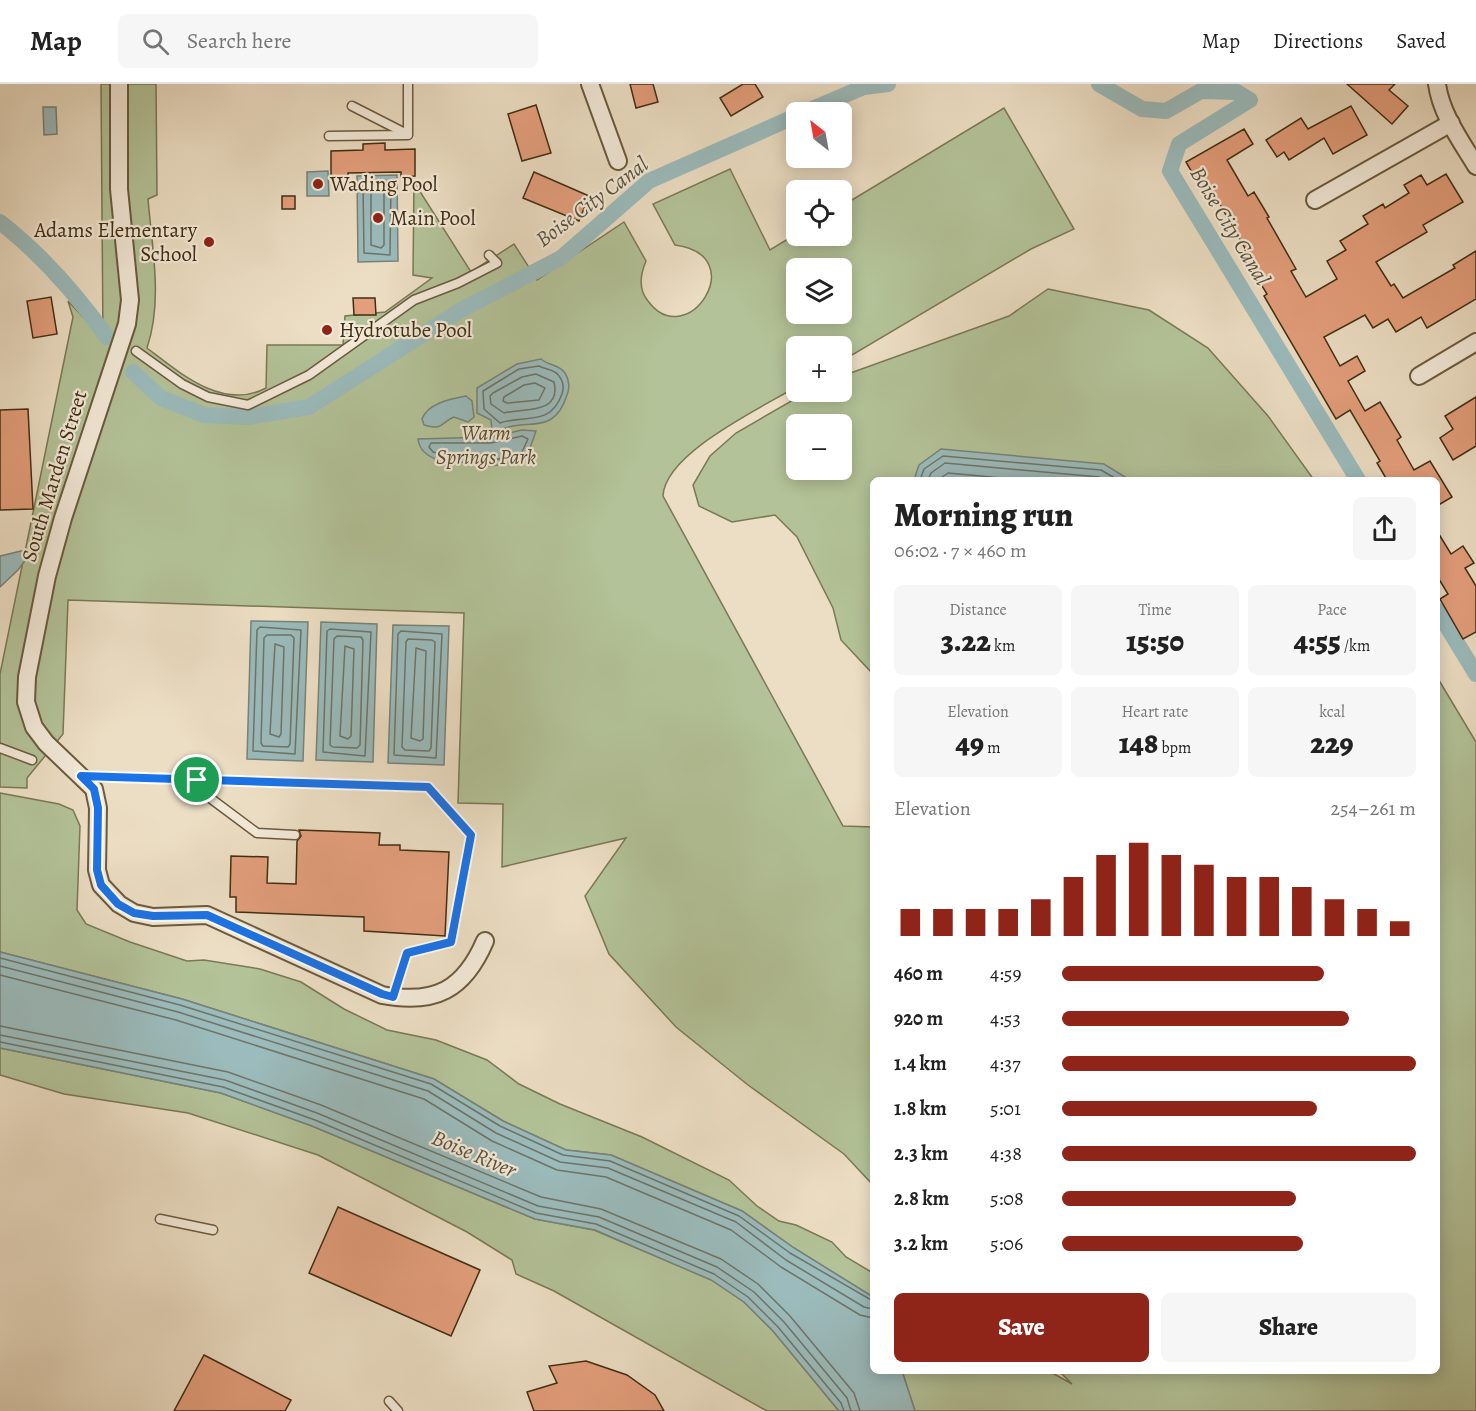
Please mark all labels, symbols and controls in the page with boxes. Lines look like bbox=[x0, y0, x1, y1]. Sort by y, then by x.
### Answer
search box bbox=[118, 14, 538, 68]
text: Map bbox=[30, 22, 82, 60]
icon: search bbox=[139, 25, 172, 58]
text: Search here bbox=[187, 26, 291, 56]
text: Map bbox=[1202, 27, 1240, 55]
text: Directions bbox=[1273, 27, 1363, 55]
text: Saved bbox=[1396, 27, 1446, 55]
north arrow bbox=[786, 102, 852, 168]
map controls bbox=[786, 102, 852, 480]
water label: Boise City Canal bbox=[530, 149, 655, 254]
water label: Boise City Canal bbox=[1183, 161, 1278, 292]
place label: Wading Pool bbox=[329, 170, 438, 198]
marker: Wading Pool bbox=[311, 177, 325, 191]
button: locate bbox=[786, 180, 852, 246]
place label: Main Pool bbox=[390, 204, 476, 232]
marker: Main Pool bbox=[371, 211, 385, 225]
place label: Adams Elementary School bbox=[33, 216, 198, 268]
marker: Adams Elementary School bbox=[202, 235, 216, 249]
button: layers bbox=[786, 258, 852, 324]
place label: Hydrotube Pool bbox=[339, 316, 472, 344]
marker: Hydrotube Pool bbox=[320, 323, 334, 337]
button: + bbox=[786, 336, 852, 402]
street label: South Marden Street bbox=[15, 387, 93, 565]
button: − bbox=[786, 414, 852, 480]
park label: Warm Springs Park bbox=[436, 419, 536, 471]
text: Morning run bbox=[894, 492, 1073, 537]
button: share bbox=[1353, 497, 1416, 560]
text: 06:02 · 7 × 460 m bbox=[894, 537, 1027, 564]
text: Distance bbox=[949, 599, 1007, 621]
text: Time bbox=[1138, 599, 1172, 621]
text: Pace bbox=[1317, 599, 1347, 621]
text: 3.22 bbox=[941, 621, 991, 661]
text: 15:50 bbox=[1126, 621, 1184, 661]
text: 4:55 bbox=[1294, 621, 1341, 661]
text: km bbox=[991, 635, 1015, 657]
text: /km bbox=[1341, 635, 1370, 657]
text: Elevation bbox=[947, 701, 1009, 723]
text: Heart rate bbox=[1122, 701, 1188, 723]
text: kcal bbox=[1319, 701, 1345, 723]
text: 49 bbox=[956, 723, 984, 763]
text: 148 bbox=[1119, 723, 1158, 763]
text: 229 bbox=[1310, 723, 1354, 763]
text: m bbox=[984, 737, 1000, 759]
text: bpm bbox=[1158, 737, 1191, 759]
pin bbox=[171, 754, 222, 805]
icon: arrive bbox=[180, 763, 213, 796]
text: Elevation bbox=[894, 795, 971, 822]
text: 254–261 m bbox=[1331, 795, 1416, 822]
text: 460 m bbox=[894, 960, 943, 987]
text: 4:59 bbox=[990, 960, 1022, 987]
text: 920 m bbox=[894, 1005, 943, 1032]
text: 4:53 bbox=[990, 1005, 1021, 1032]
text: 1.4 km bbox=[894, 1050, 947, 1077]
text: 4:37 bbox=[990, 1050, 1021, 1077]
text: 1.8 km bbox=[894, 1095, 947, 1122]
text: 5:01 bbox=[990, 1095, 1021, 1122]
water label: Boise River bbox=[427, 1123, 522, 1186]
text: 2.3 km bbox=[894, 1140, 948, 1167]
text: 4:38 bbox=[990, 1140, 1022, 1167]
text: 2.8 km bbox=[894, 1185, 949, 1212]
text: 5:08 bbox=[990, 1185, 1024, 1212]
text: 3.2 km bbox=[894, 1230, 948, 1257]
text: 5:06 bbox=[990, 1230, 1023, 1257]
button: Save bbox=[894, 1293, 1149, 1362]
button: Share bbox=[1161, 1293, 1416, 1362]

